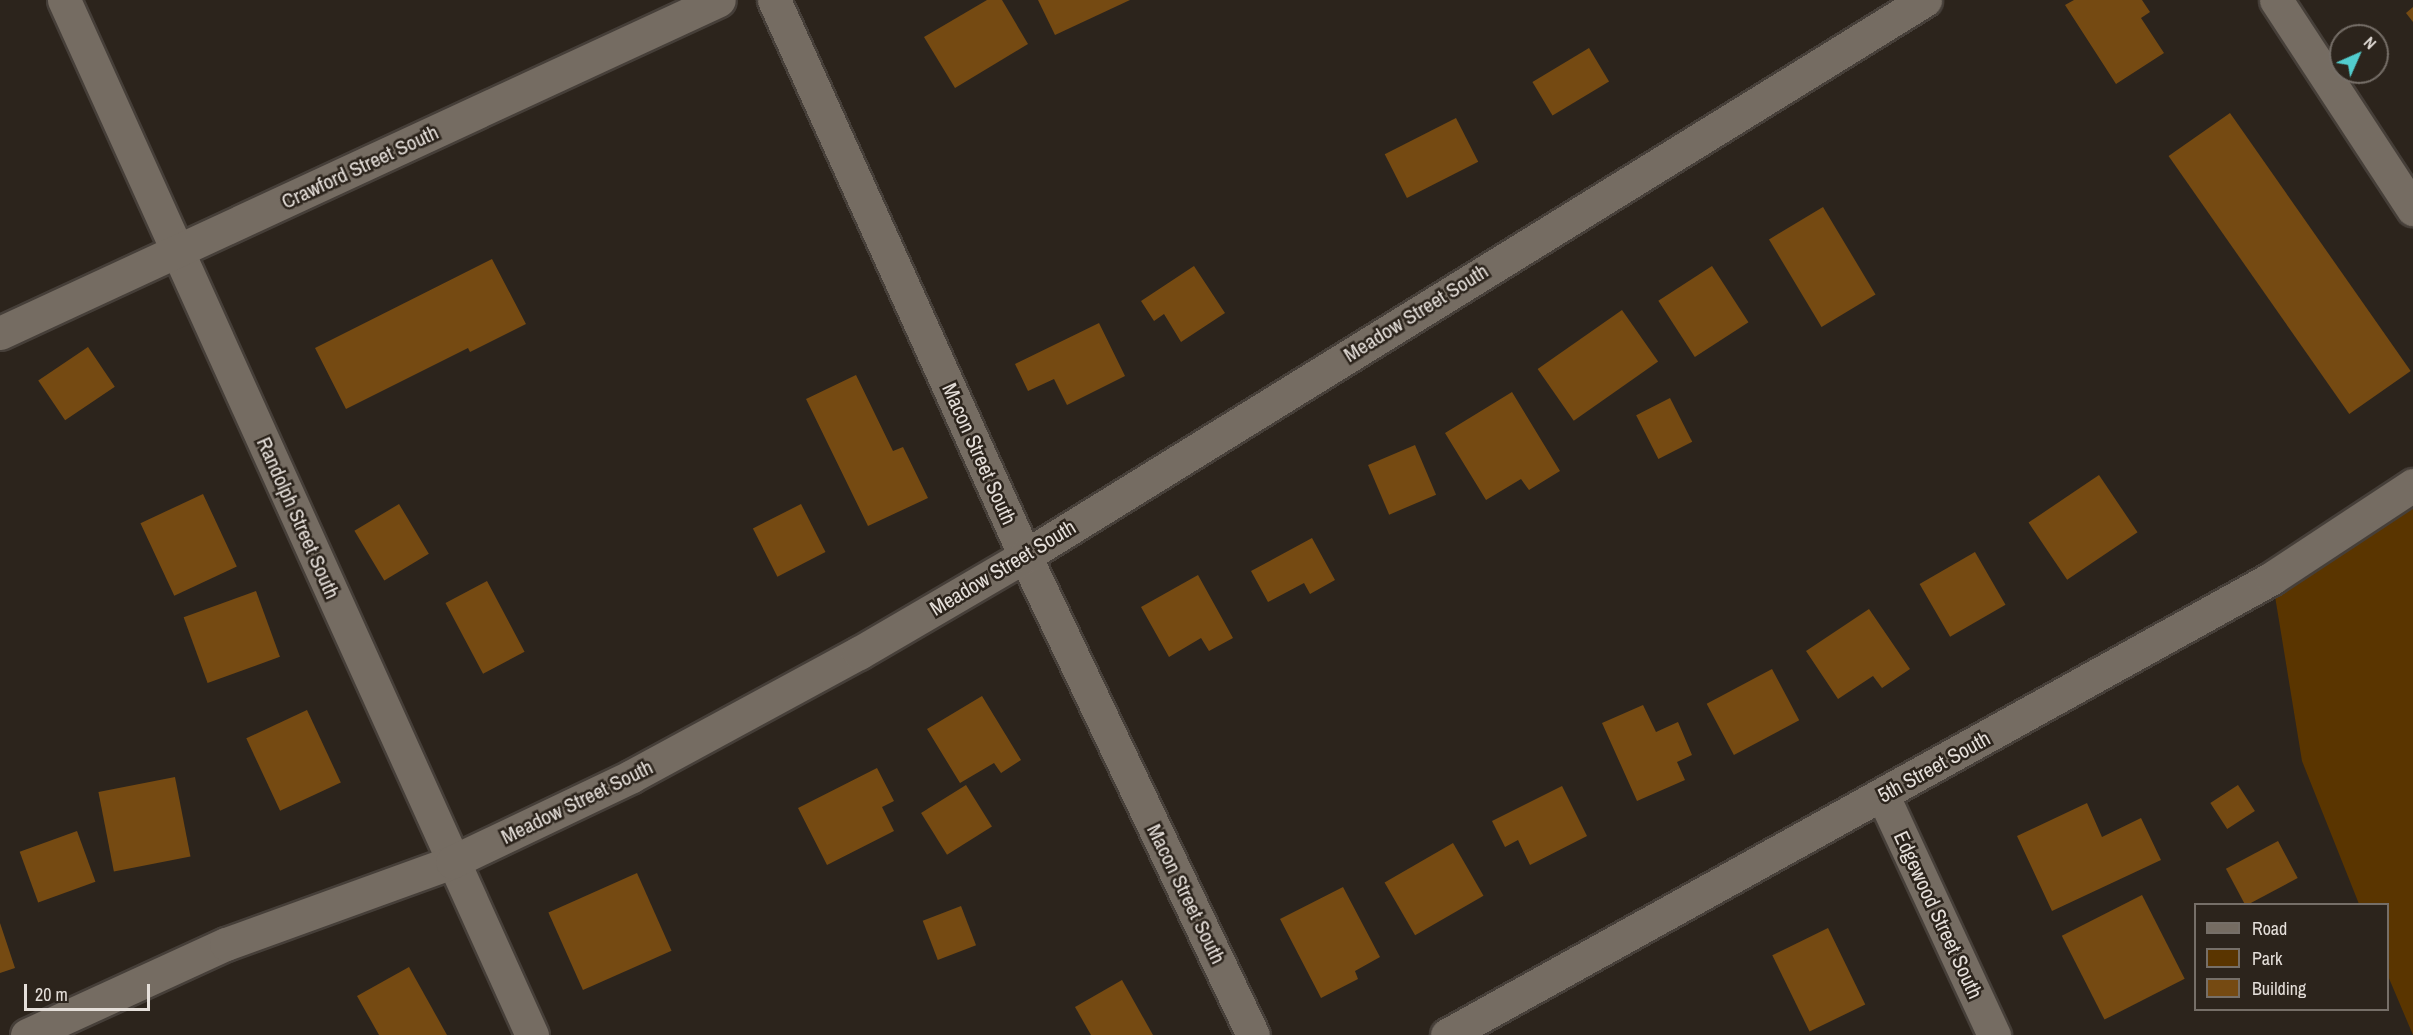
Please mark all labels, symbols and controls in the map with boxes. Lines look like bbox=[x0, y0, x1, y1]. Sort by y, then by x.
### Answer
north arrow bbox=[2329, 24, 2389, 84]
text: N bbox=[2359, 32, 2381, 54]
street label: Crawford Street South bbox=[277, 120, 443, 214]
street label: Meadow Street South bbox=[1339, 258, 1493, 368]
street label: Macon Street South bbox=[937, 379, 1021, 529]
street label: Randolph Street South bbox=[251, 433, 345, 603]
street label: Meadow Street South bbox=[926, 515, 1080, 621]
street label: 5th Street South bbox=[1873, 726, 1995, 808]
street label: Meadow Street South bbox=[497, 754, 657, 850]
street label: Macon Street South bbox=[1141, 820, 1231, 968]
street label: Edgewood Street South bbox=[1888, 827, 1988, 1003]
legend bbox=[2194, 903, 2389, 1011]
text: Road bbox=[2252, 916, 2287, 941]
text: Park bbox=[2252, 946, 2282, 971]
scale bar bbox=[27, 972, 153, 1010]
text: Building bbox=[2252, 976, 2306, 1001]
text: 20 m bbox=[35, 982, 68, 1007]

